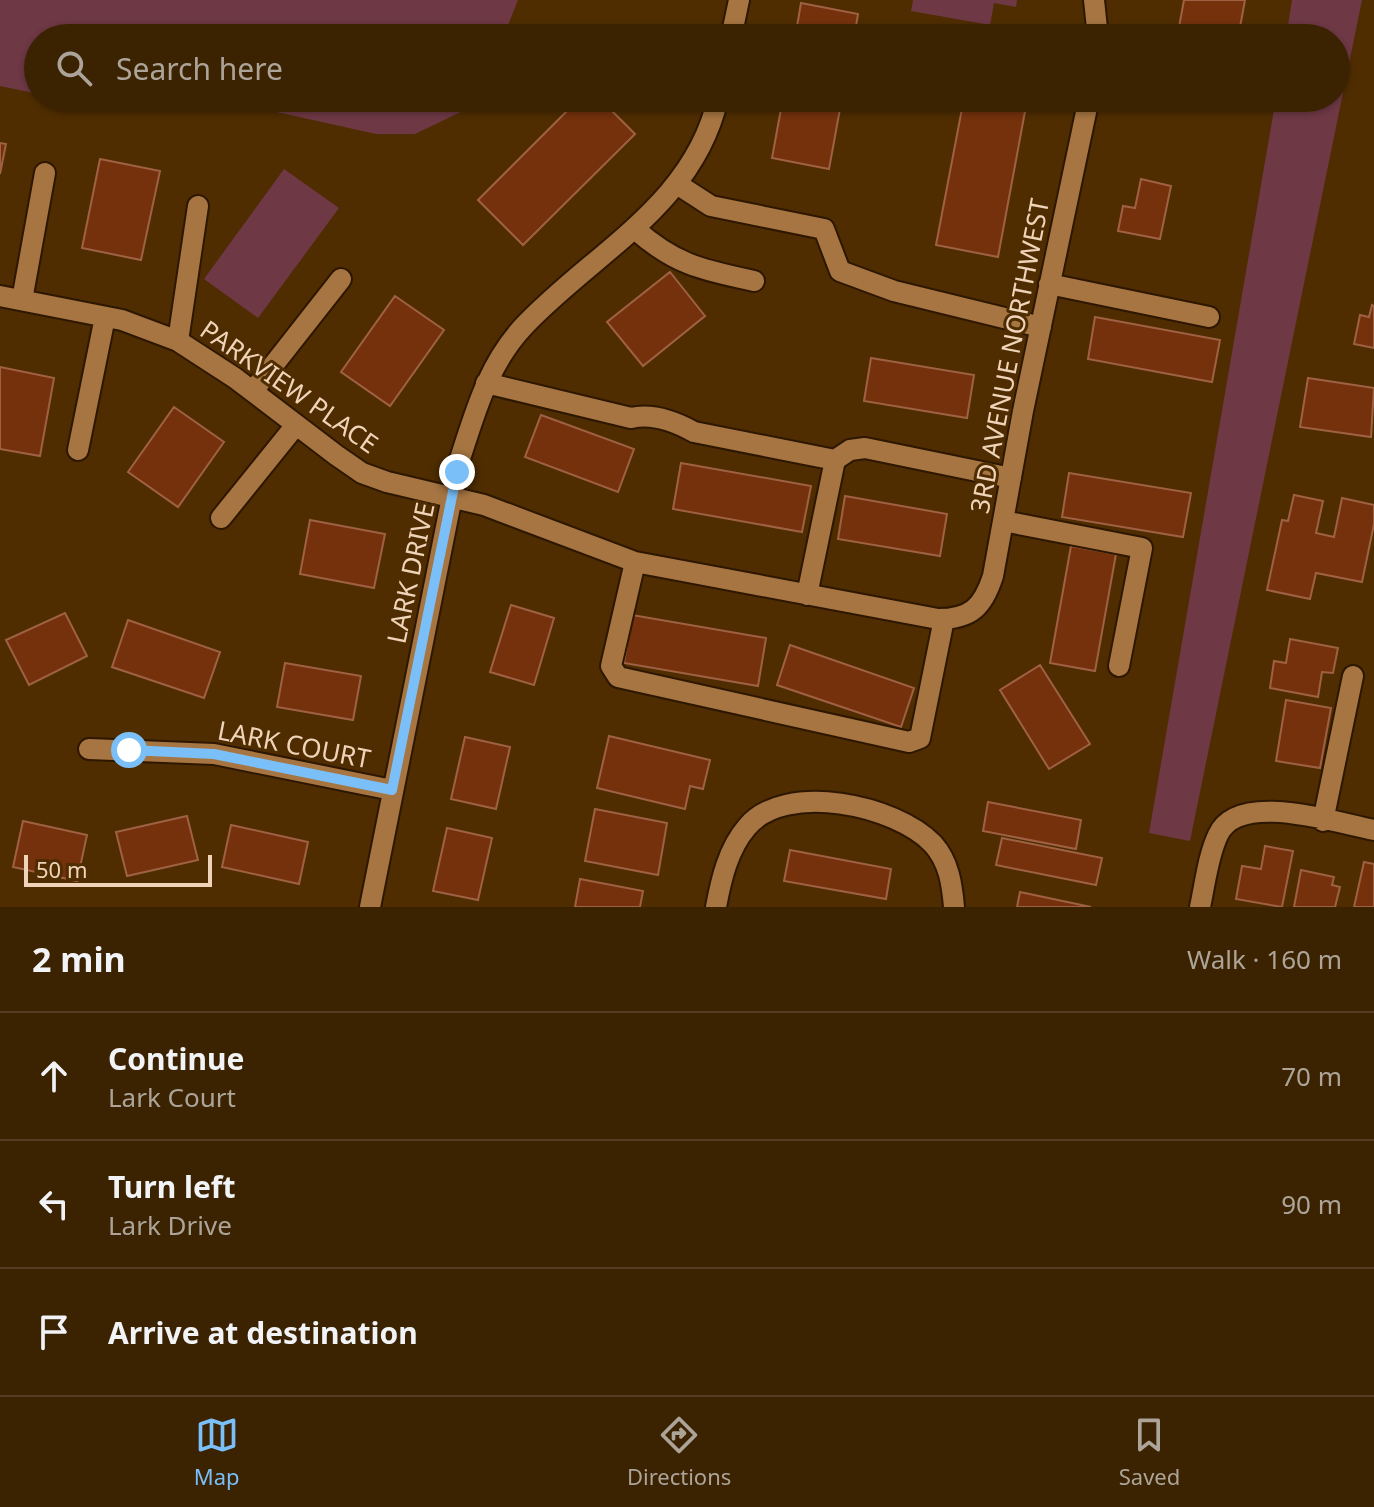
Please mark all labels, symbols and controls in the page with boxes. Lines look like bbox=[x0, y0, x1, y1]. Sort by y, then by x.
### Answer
search box bbox=[24, 24, 1350, 112]
icon: search bbox=[52, 46, 96, 90]
text: Search here bbox=[116, 48, 283, 89]
street label: 3RD AVENUE NORTHWEST bbox=[961, 195, 1057, 516]
street label: PARKVIEW PLACE bbox=[193, 311, 386, 461]
route end bbox=[439, 454, 475, 490]
street label: LARK DRIVE bbox=[378, 499, 443, 647]
street label: LARK COURT bbox=[215, 712, 374, 777]
route start bbox=[111, 732, 147, 768]
scale bar bbox=[24, 851, 212, 887]
text: 50 m bbox=[36, 854, 87, 884]
text: 2 min bbox=[32, 936, 126, 982]
text: Walk · 160 m bbox=[1187, 941, 1342, 977]
text: Continue bbox=[108, 1038, 244, 1079]
icon: ahead bbox=[32, 1054, 76, 1098]
text: 70 m bbox=[1281, 1058, 1342, 1094]
text: Lark Court bbox=[108, 1079, 236, 1115]
text: Turn left bbox=[108, 1166, 236, 1207]
icon: left bbox=[32, 1182, 76, 1226]
text: 90 m bbox=[1281, 1186, 1342, 1222]
text: Lark Drive bbox=[108, 1207, 232, 1243]
icon: arrive bbox=[32, 1310, 76, 1354]
text: Arrive at destination bbox=[108, 1312, 418, 1353]
tab: Map bbox=[194, 1413, 240, 1491]
tab: Directions bbox=[627, 1413, 731, 1491]
tab: Saved bbox=[1119, 1413, 1180, 1491]

